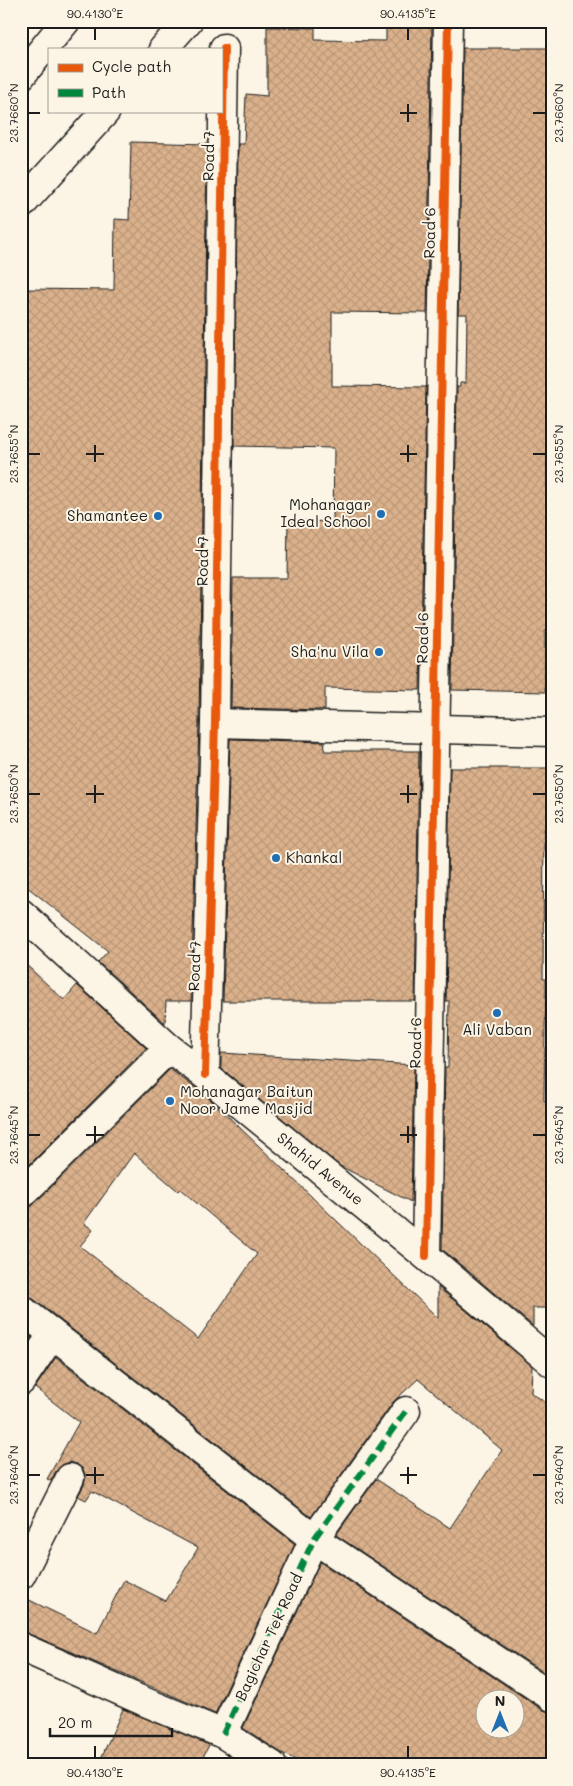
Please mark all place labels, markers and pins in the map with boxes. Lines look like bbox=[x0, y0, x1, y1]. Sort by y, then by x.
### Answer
place label: Mohanagar Ideal School bbox=[280, 494, 371, 531]
place label: Shamantee bbox=[67, 505, 148, 525]
marker: Mohanagar Ideal School bbox=[375, 508, 387, 520]
marker: Shamantee bbox=[152, 510, 164, 522]
place label: Sha'nu Vila bbox=[291, 641, 369, 661]
marker: Sha'nu Vila bbox=[373, 646, 385, 658]
place label: Khankal bbox=[286, 847, 342, 867]
marker: Khankal bbox=[270, 852, 282, 864]
marker: Ali Vaban bbox=[491, 1007, 503, 1019]
place label: Ali Vaban bbox=[462, 1019, 532, 1039]
place label: Mohanagar Baitun Noor Jame Masjid bbox=[180, 1081, 313, 1118]
marker: Mohanagar Baitun Noor Jame Masjid bbox=[164, 1095, 176, 1107]

